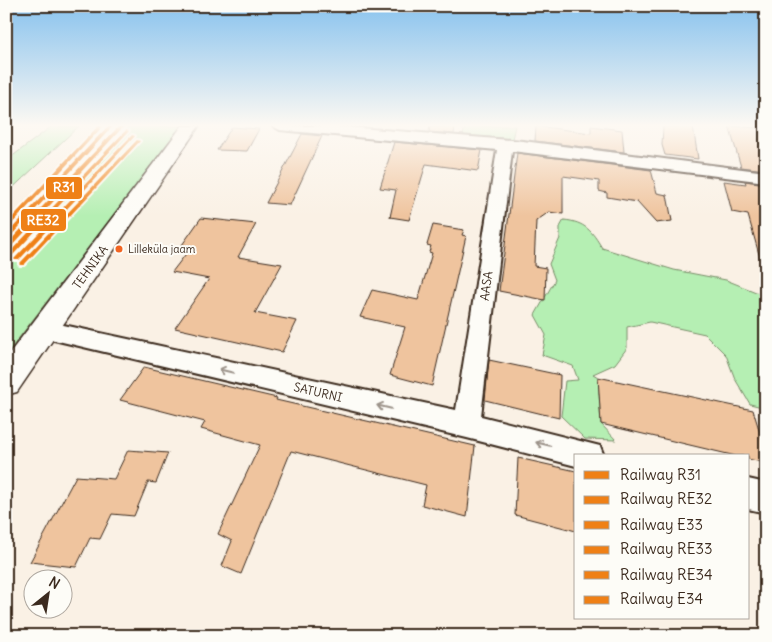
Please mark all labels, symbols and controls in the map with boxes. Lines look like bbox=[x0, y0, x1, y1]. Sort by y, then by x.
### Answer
line badge: R31 bbox=[45, 176, 83, 200]
text: R31 bbox=[53, 178, 75, 196]
line badge: RE32 bbox=[20, 208, 67, 232]
text: RE32 bbox=[27, 211, 60, 229]
street label: TEHNIKA bbox=[69, 242, 111, 292]
place label: Lilleküla jaam bbox=[128, 242, 196, 256]
marker: Lilleküla jaam bbox=[114, 244, 124, 254]
street label: AASA bbox=[476, 270, 496, 302]
one-way arrow bbox=[218, 366, 234, 375]
street label: SATURNI bbox=[292, 379, 344, 405]
one-way arrow bbox=[377, 402, 393, 411]
one-way arrow bbox=[536, 439, 552, 448]
legend bbox=[574, 454, 750, 620]
text: Railway R31 bbox=[620, 465, 701, 484]
text: Railway RE32 bbox=[620, 489, 712, 508]
text: Railway E33 bbox=[620, 515, 703, 534]
text: Railway RE33 bbox=[620, 539, 713, 558]
text: Railway RE34 bbox=[620, 565, 713, 584]
north arrow bbox=[22, 570, 72, 620]
text: N bbox=[46, 573, 63, 593]
text: Railway E34 bbox=[620, 589, 703, 608]

